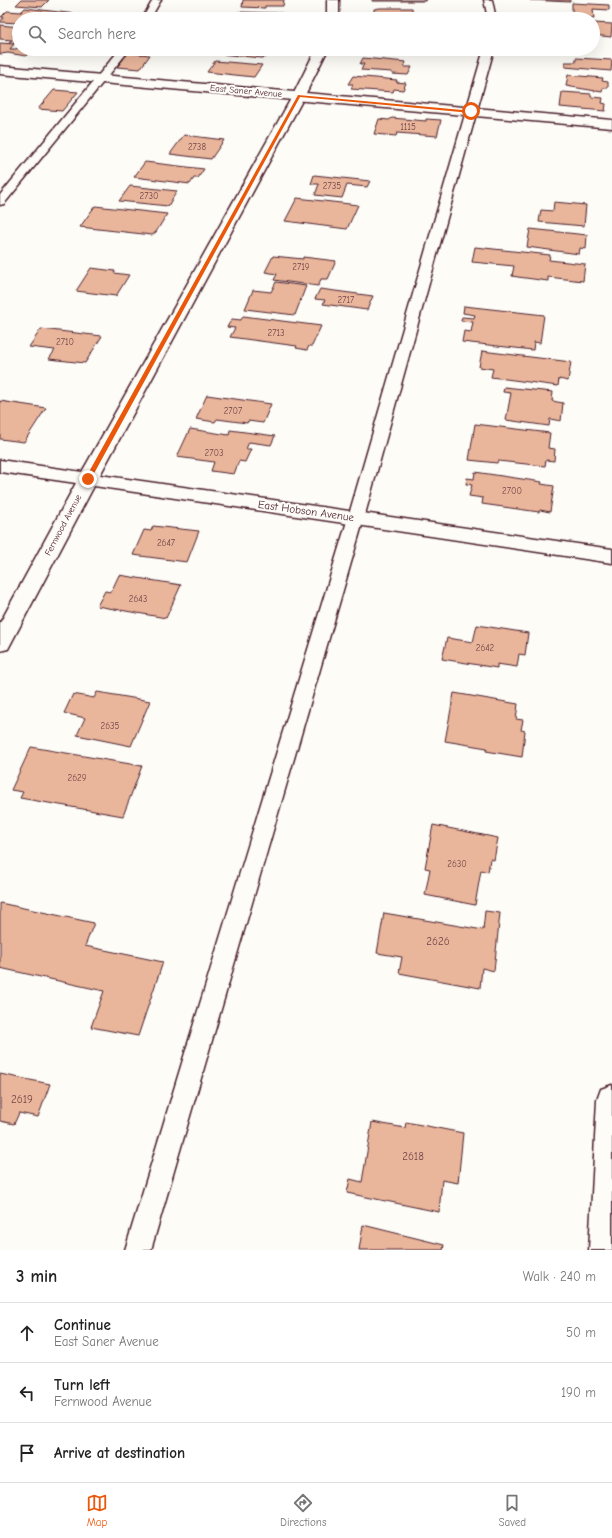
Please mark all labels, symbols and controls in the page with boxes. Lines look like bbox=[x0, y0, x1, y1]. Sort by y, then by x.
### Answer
search box bbox=[12, 12, 600, 56]
icon: search bbox=[26, 23, 48, 45]
text: Search here bbox=[58, 25, 136, 43]
street label: East Saner Avenue bbox=[209, 83, 283, 99]
route start bbox=[462, 102, 480, 120]
house number: 1115 bbox=[400, 122, 416, 132]
house number: 2738 bbox=[188, 142, 206, 152]
house number: 2735 bbox=[323, 181, 341, 191]
house number: 2730 bbox=[140, 191, 158, 201]
house number: 2719 bbox=[292, 262, 310, 272]
house number: 2717 bbox=[338, 295, 355, 305]
house number: 2713 bbox=[267, 328, 285, 338]
house number: 2710 bbox=[56, 337, 74, 347]
house number: 2707 bbox=[224, 406, 243, 416]
house number: 2703 bbox=[205, 448, 223, 458]
route end bbox=[79, 470, 97, 488]
house number: 2700 bbox=[502, 486, 522, 496]
street label: Fernwood Avenue bbox=[43, 492, 84, 557]
street label: East Hobson Avenue bbox=[257, 498, 355, 524]
house number: 2647 bbox=[157, 538, 176, 548]
house number: 2643 bbox=[129, 594, 147, 604]
house number: 2642 bbox=[476, 643, 495, 653]
house number: 2635 bbox=[100, 721, 120, 731]
house number: 2629 bbox=[67, 773, 87, 783]
house number: 2630 bbox=[447, 859, 467, 869]
house number: 2626 bbox=[426, 935, 450, 948]
house number: 2619 bbox=[11, 1093, 33, 1106]
house number: 2618 bbox=[402, 1150, 424, 1163]
text: 3 min bbox=[16, 1267, 57, 1286]
text: Walk · 240 m bbox=[523, 1269, 596, 1284]
text: Continue bbox=[54, 1316, 111, 1334]
icon: ahead bbox=[16, 1322, 38, 1344]
text: 50 m bbox=[566, 1325, 596, 1340]
text: East Saner Avenue bbox=[54, 1334, 159, 1349]
text: Turn left bbox=[54, 1376, 110, 1394]
icon: left bbox=[16, 1382, 38, 1404]
text: 190 m bbox=[561, 1385, 596, 1400]
text: Fernwood Avenue bbox=[54, 1394, 152, 1409]
icon: arrive bbox=[16, 1442, 38, 1464]
text: Arrive at destination bbox=[54, 1444, 185, 1462]
tab: Map bbox=[86, 1492, 108, 1529]
tab: Directions bbox=[280, 1492, 327, 1529]
tab: Saved bbox=[499, 1492, 526, 1529]

